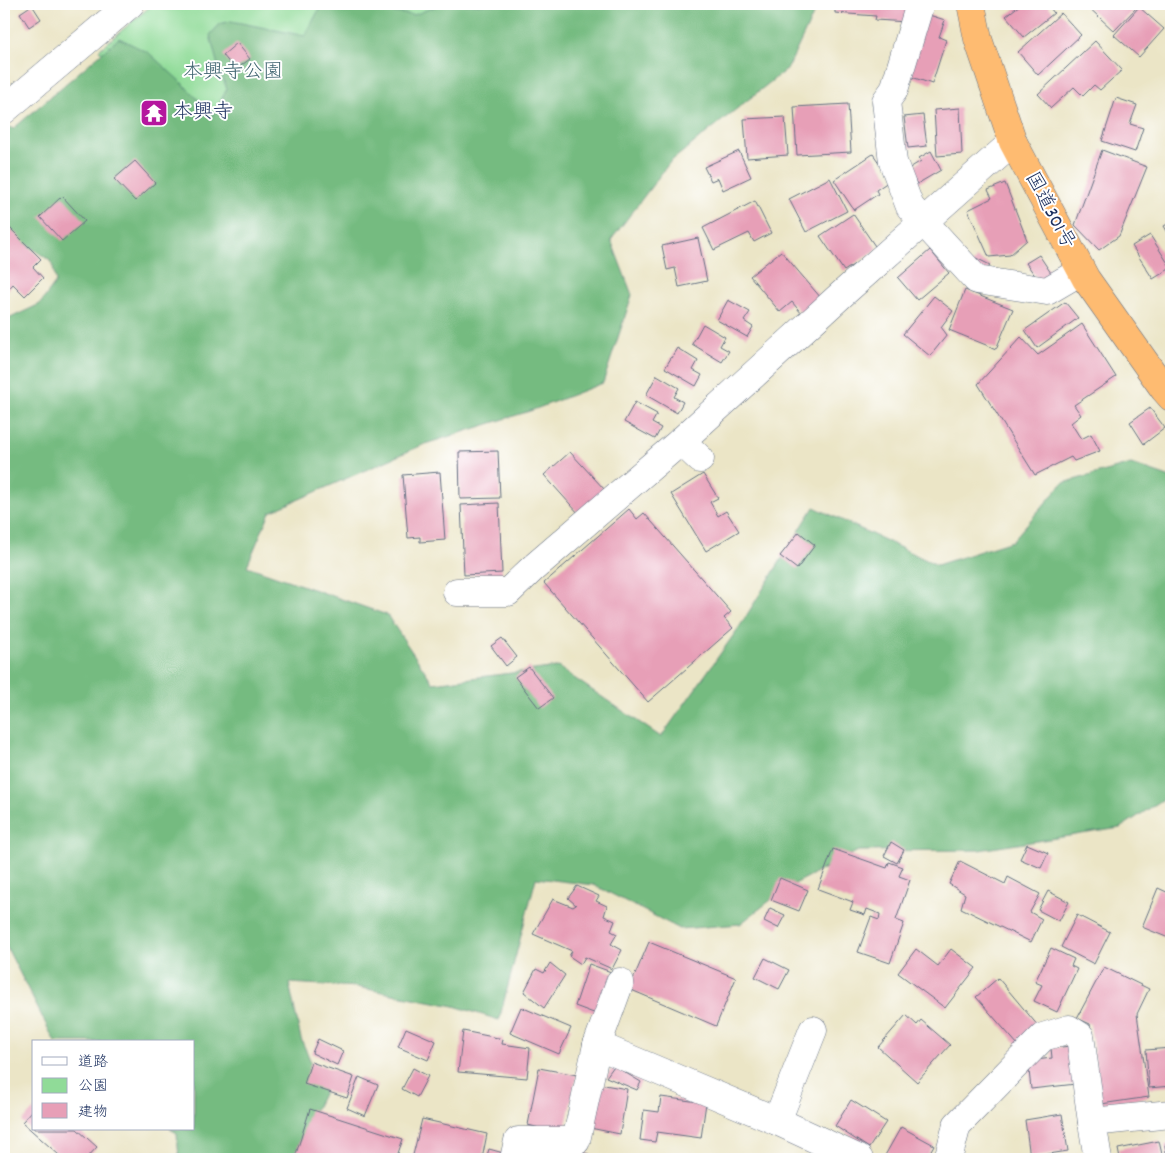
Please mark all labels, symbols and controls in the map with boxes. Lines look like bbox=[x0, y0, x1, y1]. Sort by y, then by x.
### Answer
park label: 本興寺公園 bbox=[183, 59, 283, 87]
temple icon: 本興寺 bbox=[139, 98, 169, 128]
place label: 本興寺 bbox=[173, 99, 233, 127]
street label: 国道301号 bbox=[1017, 167, 1081, 255]
legend bbox=[32, 1040, 195, 1130]
text: 道路 bbox=[78, 1052, 108, 1074]
text: 公園 bbox=[78, 1076, 108, 1098]
text: 建物 bbox=[78, 1102, 108, 1124]

